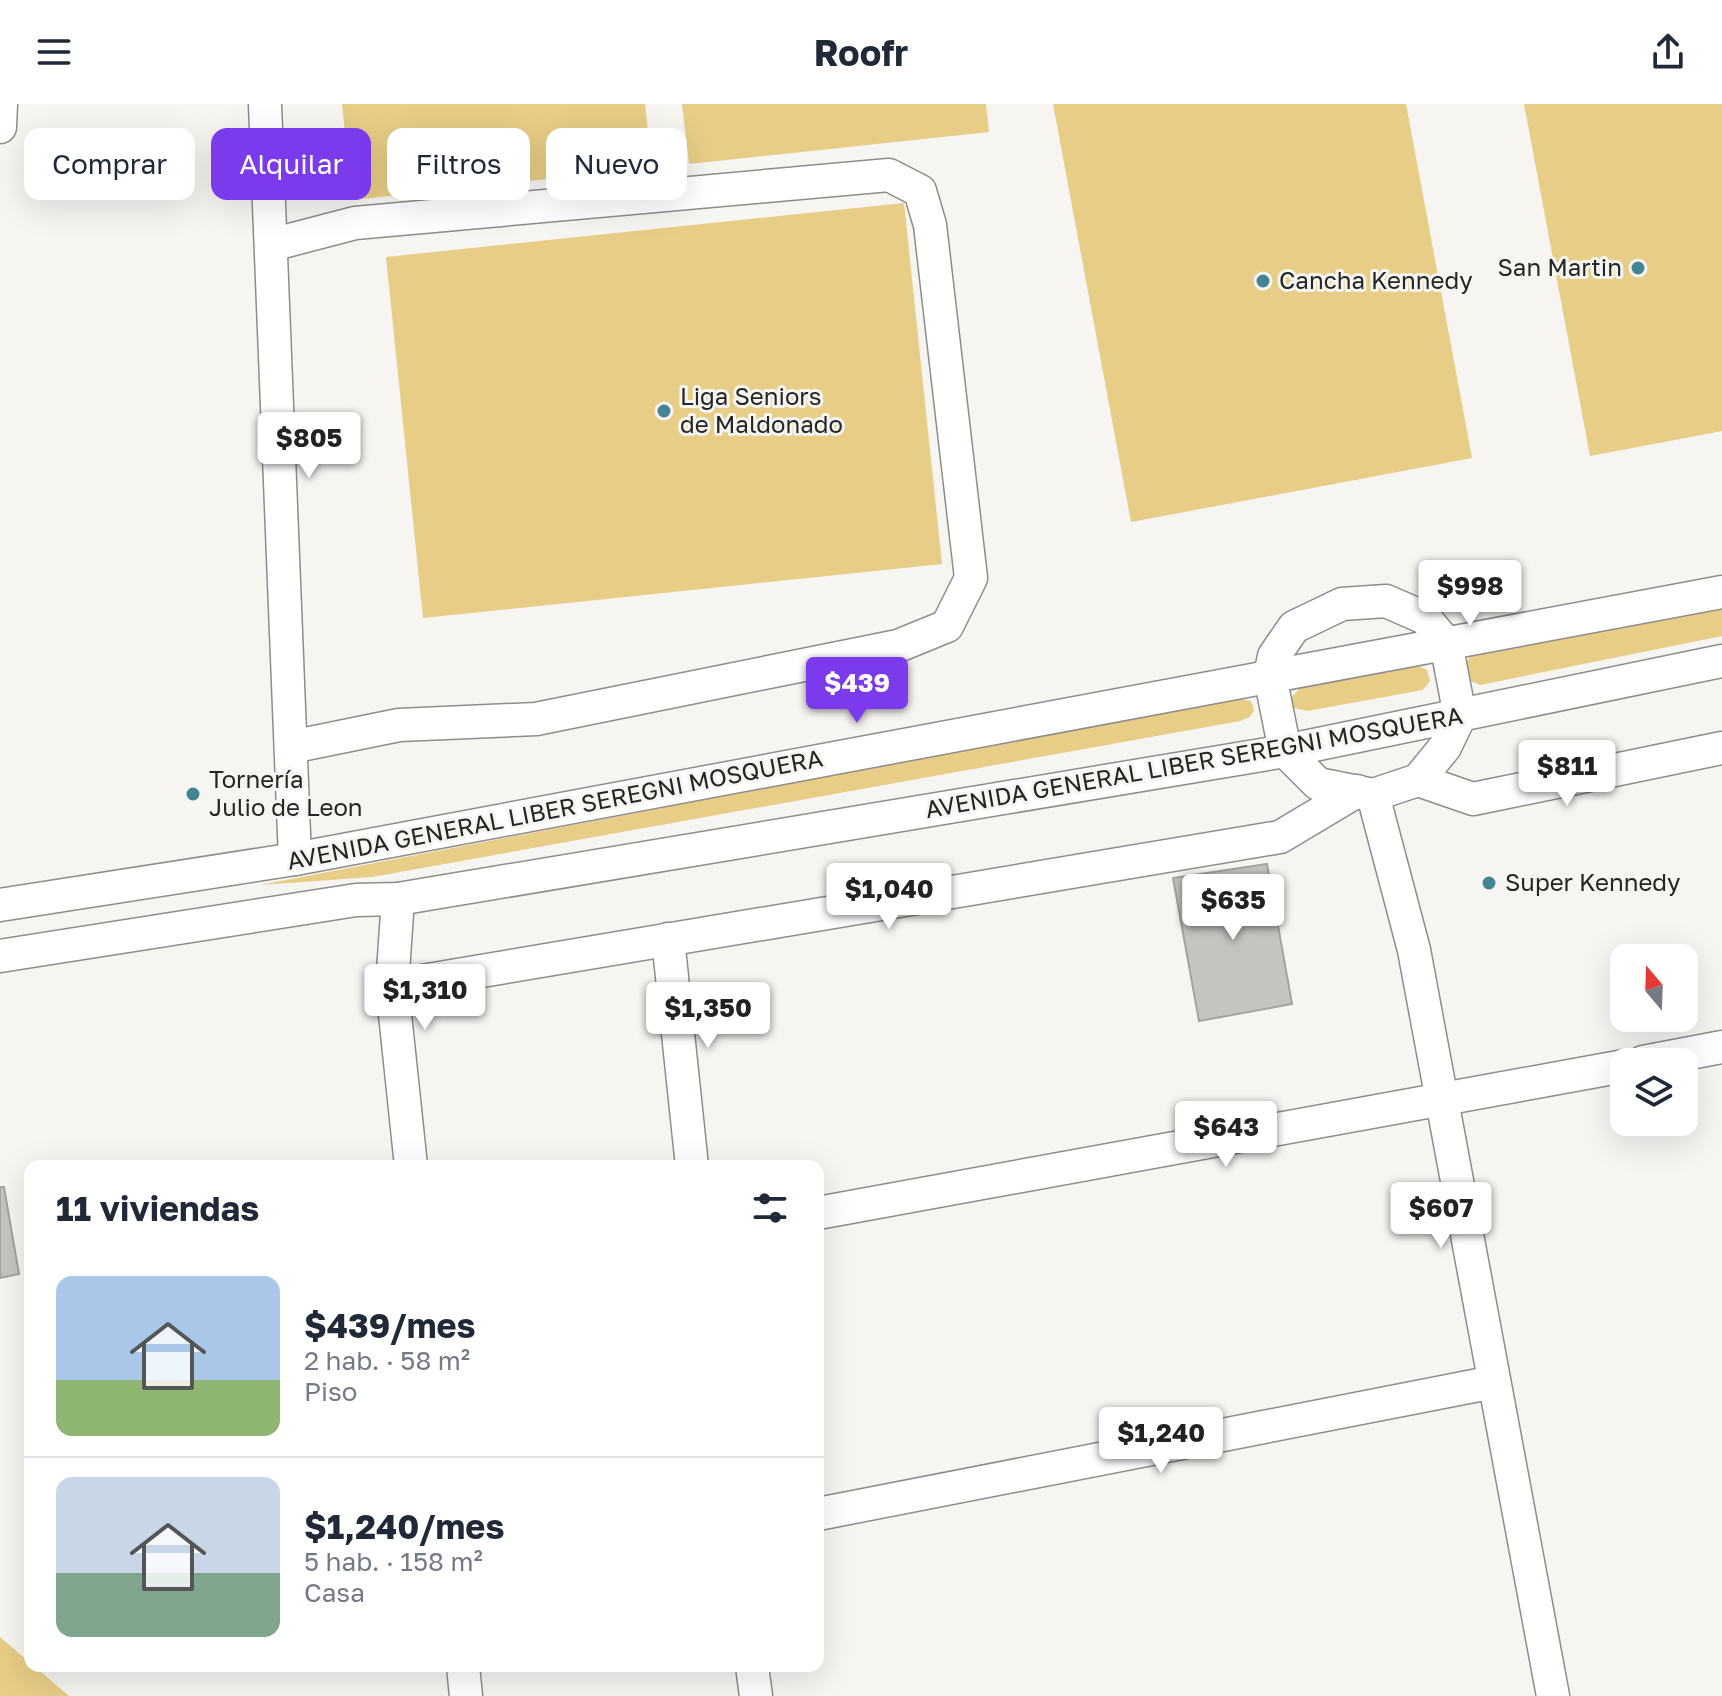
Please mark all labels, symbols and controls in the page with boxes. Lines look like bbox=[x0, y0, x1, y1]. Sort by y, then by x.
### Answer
icon: menu bbox=[32, 30, 76, 74]
icon: share bbox=[1646, 30, 1690, 74]
text: Roofr bbox=[814, 31, 908, 74]
chip: Comprar bbox=[24, 128, 195, 200]
chip: Alquilar bbox=[211, 128, 371, 200]
chip: Filtros bbox=[387, 128, 530, 200]
chip: Nuevo bbox=[546, 128, 687, 200]
place label: San Martin bbox=[1497, 252, 1622, 281]
marker: San Martin bbox=[1629, 259, 1647, 277]
place label: Cancha Kennedy bbox=[1279, 265, 1473, 294]
marker: Cancha Kennedy bbox=[1254, 272, 1272, 290]
place label: Liga Seniors de Maldonado bbox=[680, 381, 843, 438]
marker: Liga Seniors de Maldonado bbox=[655, 402, 673, 420]
pin: $805 bbox=[262, 412, 356, 480]
text: $805 bbox=[276, 422, 342, 453]
pin: $998 bbox=[1423, 560, 1517, 628]
text: $998 bbox=[1436, 570, 1504, 601]
pin: $439 bbox=[810, 657, 904, 725]
text: $439 bbox=[824, 667, 890, 698]
street label: AVENIDA GENERAL LIBER SEREGNI MOSQUERA bbox=[923, 700, 1465, 823]
pin: $811 bbox=[1520, 740, 1614, 808]
street label: AVENIDA GENERAL LIBER SEREGNI MOSQUERA bbox=[284, 742, 825, 875]
text: $811 bbox=[1537, 750, 1597, 781]
place label: Tornería Julio de Leon bbox=[209, 764, 363, 821]
marker: Tornería Julio de Leon bbox=[184, 785, 202, 803]
pin: $1,040 bbox=[824, 863, 954, 931]
place label: Super Kennedy bbox=[1505, 867, 1681, 896]
text: $1,040 bbox=[844, 873, 934, 904]
pin: $635 bbox=[1186, 874, 1280, 942]
marker: Super Kennedy bbox=[1480, 874, 1498, 892]
text: $635 bbox=[1200, 884, 1266, 915]
north arrow bbox=[1610, 944, 1698, 1032]
map controls bbox=[1610, 944, 1698, 1136]
pin: $1,310 bbox=[360, 964, 490, 1032]
text: $1,310 bbox=[382, 974, 468, 1005]
pin: $1,350 bbox=[643, 982, 773, 1050]
text: $1,350 bbox=[664, 992, 752, 1023]
button: layers bbox=[1610, 1048, 1698, 1136]
pin: $643 bbox=[1179, 1101, 1273, 1169]
text: $643 bbox=[1193, 1111, 1259, 1142]
pin: $607 bbox=[1394, 1182, 1488, 1250]
icon: filters bbox=[748, 1186, 792, 1230]
text: 11 viviendas bbox=[56, 1188, 259, 1228]
text: $607 bbox=[1408, 1192, 1474, 1223]
text: $439/mes bbox=[304, 1305, 476, 1345]
icon: home bbox=[120, 1308, 216, 1404]
text: 2 hab. · 58 m² bbox=[304, 1345, 470, 1376]
text: Piso bbox=[304, 1376, 357, 1407]
pin: $1,240 bbox=[1096, 1407, 1226, 1475]
text: $1,240 bbox=[1117, 1417, 1205, 1448]
text: $1,240/mes bbox=[304, 1506, 504, 1546]
icon: home bbox=[120, 1509, 216, 1605]
text: 5 hab. · 158 m² bbox=[304, 1546, 483, 1577]
text: Casa bbox=[304, 1577, 365, 1608]

